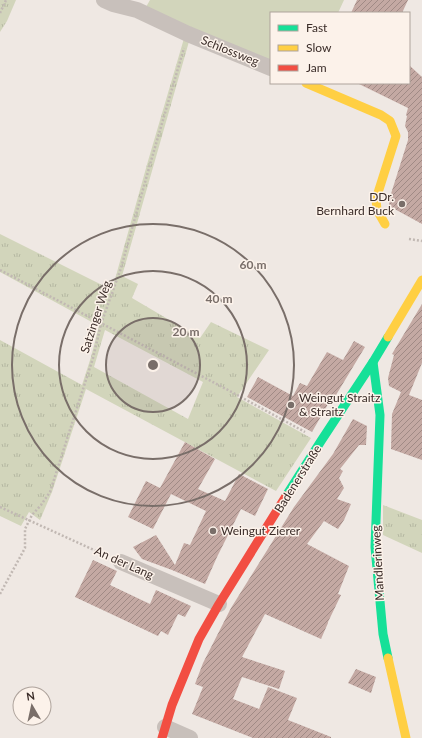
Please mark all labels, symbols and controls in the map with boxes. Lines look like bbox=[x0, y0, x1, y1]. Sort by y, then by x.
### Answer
legend bbox=[270, 12, 410, 84]
text: Fast bbox=[306, 20, 328, 35]
street label: Schlossweg bbox=[199, 32, 261, 69]
text: Slow bbox=[306, 40, 332, 55]
text: Jam bbox=[306, 60, 327, 75]
place label: DDr. Bernhard Buck bbox=[316, 189, 395, 218]
marker: DDr. Bernhard Buck bbox=[397, 199, 407, 209]
text: 60 m bbox=[240, 257, 266, 272]
street label: Satzinger Weg bbox=[77, 279, 114, 355]
text: 40 m bbox=[206, 291, 232, 306]
text: 20 m bbox=[173, 324, 199, 339]
centre of rings bbox=[146, 358, 160, 372]
place label: Weingut Straitz & Straitz bbox=[299, 390, 381, 419]
marker: Weingut Straitz & Straitz bbox=[286, 400, 296, 410]
street label: Badenerstraße bbox=[271, 442, 324, 515]
place label: Weingut Zierer bbox=[221, 523, 301, 538]
street label: Mandlerinweg bbox=[368, 525, 387, 601]
marker: Weingut Zierer bbox=[208, 526, 218, 536]
street label: An der Lang bbox=[92, 543, 156, 582]
north arrow bbox=[12, 686, 52, 726]
text: N bbox=[25, 689, 36, 703]

